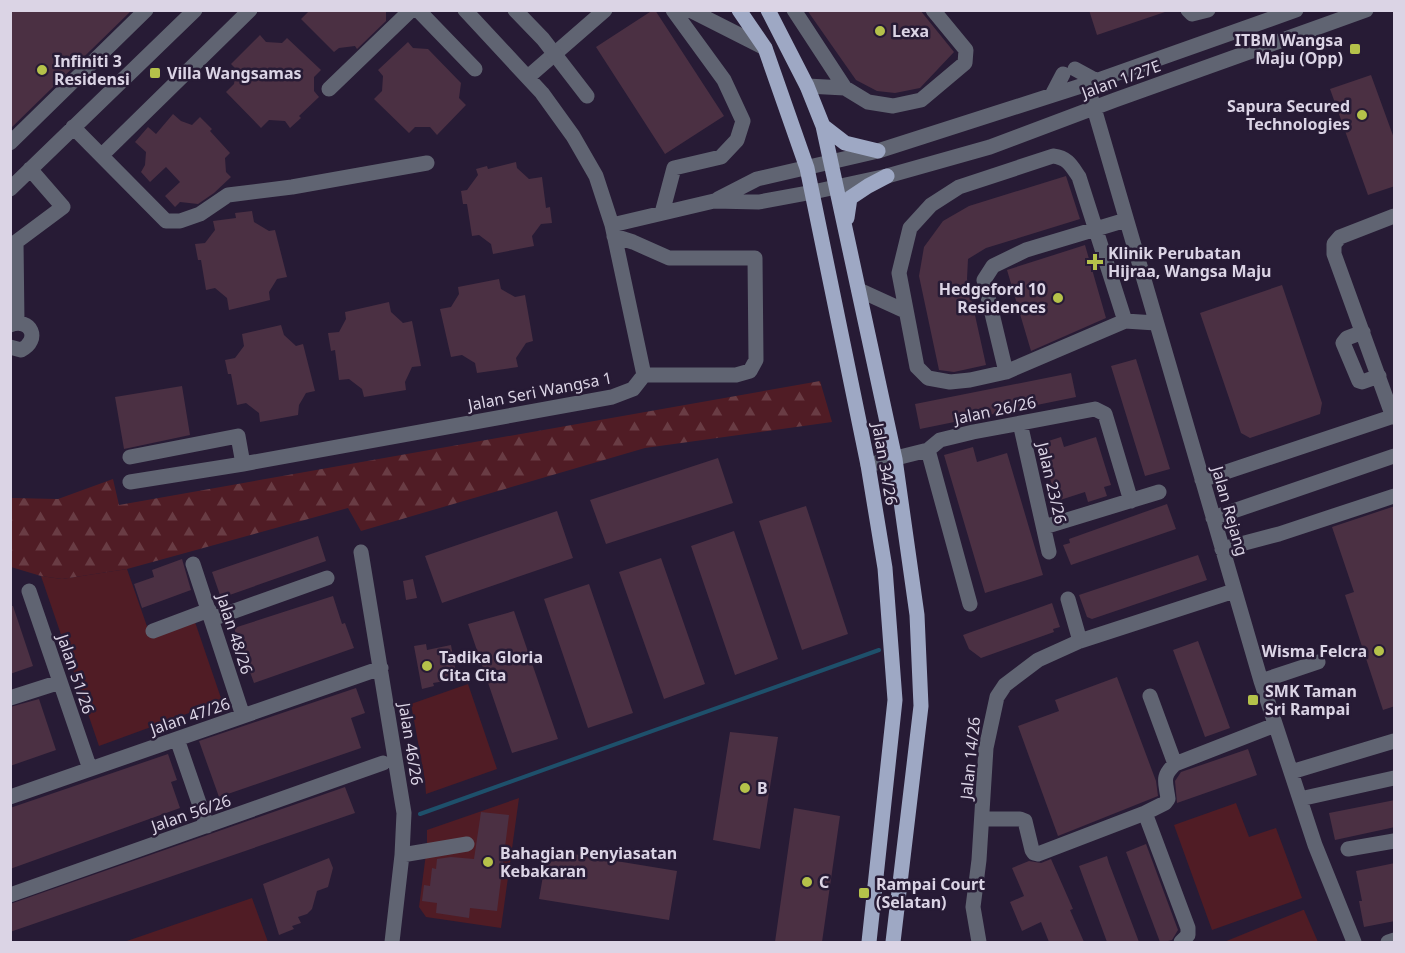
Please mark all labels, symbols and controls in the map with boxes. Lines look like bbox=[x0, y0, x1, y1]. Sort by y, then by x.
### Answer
place label: Lexa bbox=[892, 20, 929, 42]
marker: Lexa bbox=[873, 24, 887, 38]
place label: ITBM Wangsa Maju (Opp) bbox=[1235, 29, 1343, 69]
marker: ITBM Wangsa Maju (Opp) bbox=[1348, 42, 1362, 56]
place label: Infiniti 3 Residensi bbox=[54, 50, 130, 90]
street label: Jalan 1/27E bbox=[1076, 55, 1164, 104]
place label: Villa Wangsamas bbox=[167, 62, 302, 84]
marker: Infiniti 3 Residensi bbox=[35, 63, 49, 77]
marker: Villa Wangsamas bbox=[148, 66, 162, 80]
place label: Sapura Secured Technologies bbox=[1227, 95, 1350, 135]
marker: Sapura Secured Technologies bbox=[1355, 108, 1369, 122]
place label: Klinik Perubatan Hijraa, Wangsa Maju bbox=[1108, 242, 1271, 282]
marker: Klinik Perubatan Hijraa, Wangsa Maju bbox=[1086, 253, 1104, 271]
place label: Hedgeford 10 Residences bbox=[939, 278, 1046, 318]
marker: Hedgeford 10 Residences bbox=[1051, 291, 1065, 305]
street label: Jalan Seri Wangsa 1 bbox=[464, 366, 614, 416]
street label: Jalan 26/26 bbox=[950, 391, 1038, 430]
street label: Jalan 34/26 bbox=[867, 419, 903, 507]
street label: Jalan 23/26 bbox=[1031, 438, 1072, 526]
street label: Jalan Rejang bbox=[1206, 462, 1253, 558]
street label: Jalan 48/26 bbox=[211, 589, 258, 677]
street label: Jalan 51/26 bbox=[51, 629, 100, 717]
place label: Wisma Felcra bbox=[1262, 640, 1367, 662]
marker: Wisma Felcra bbox=[1372, 644, 1386, 658]
place label: Tadika Gloria Cita Cita bbox=[439, 646, 543, 686]
marker: Tadika Gloria Cita Cita bbox=[420, 659, 434, 673]
place label: SMK Taman Sri Rampai bbox=[1265, 680, 1357, 720]
street label: Jalan 47/26 bbox=[145, 692, 233, 741]
marker: SMK Taman Sri Rampai bbox=[1246, 693, 1260, 707]
street label: Jalan 46/26 bbox=[393, 699, 428, 787]
street label: Jalan 14/26 bbox=[955, 716, 985, 802]
place label: B bbox=[757, 777, 768, 799]
marker: B bbox=[738, 781, 752, 795]
street label: Jalan 56/26 bbox=[146, 789, 234, 838]
place label: Bahagian Penyiasatan Kebakaran bbox=[500, 842, 677, 882]
marker: Bahagian Penyiasatan Kebakaran bbox=[481, 855, 495, 869]
place label: C bbox=[819, 871, 829, 893]
place label: Rampai Court (Selatan) bbox=[876, 873, 985, 913]
marker: C bbox=[800, 875, 814, 889]
marker: Rampai Court (Selatan) bbox=[857, 886, 871, 900]

